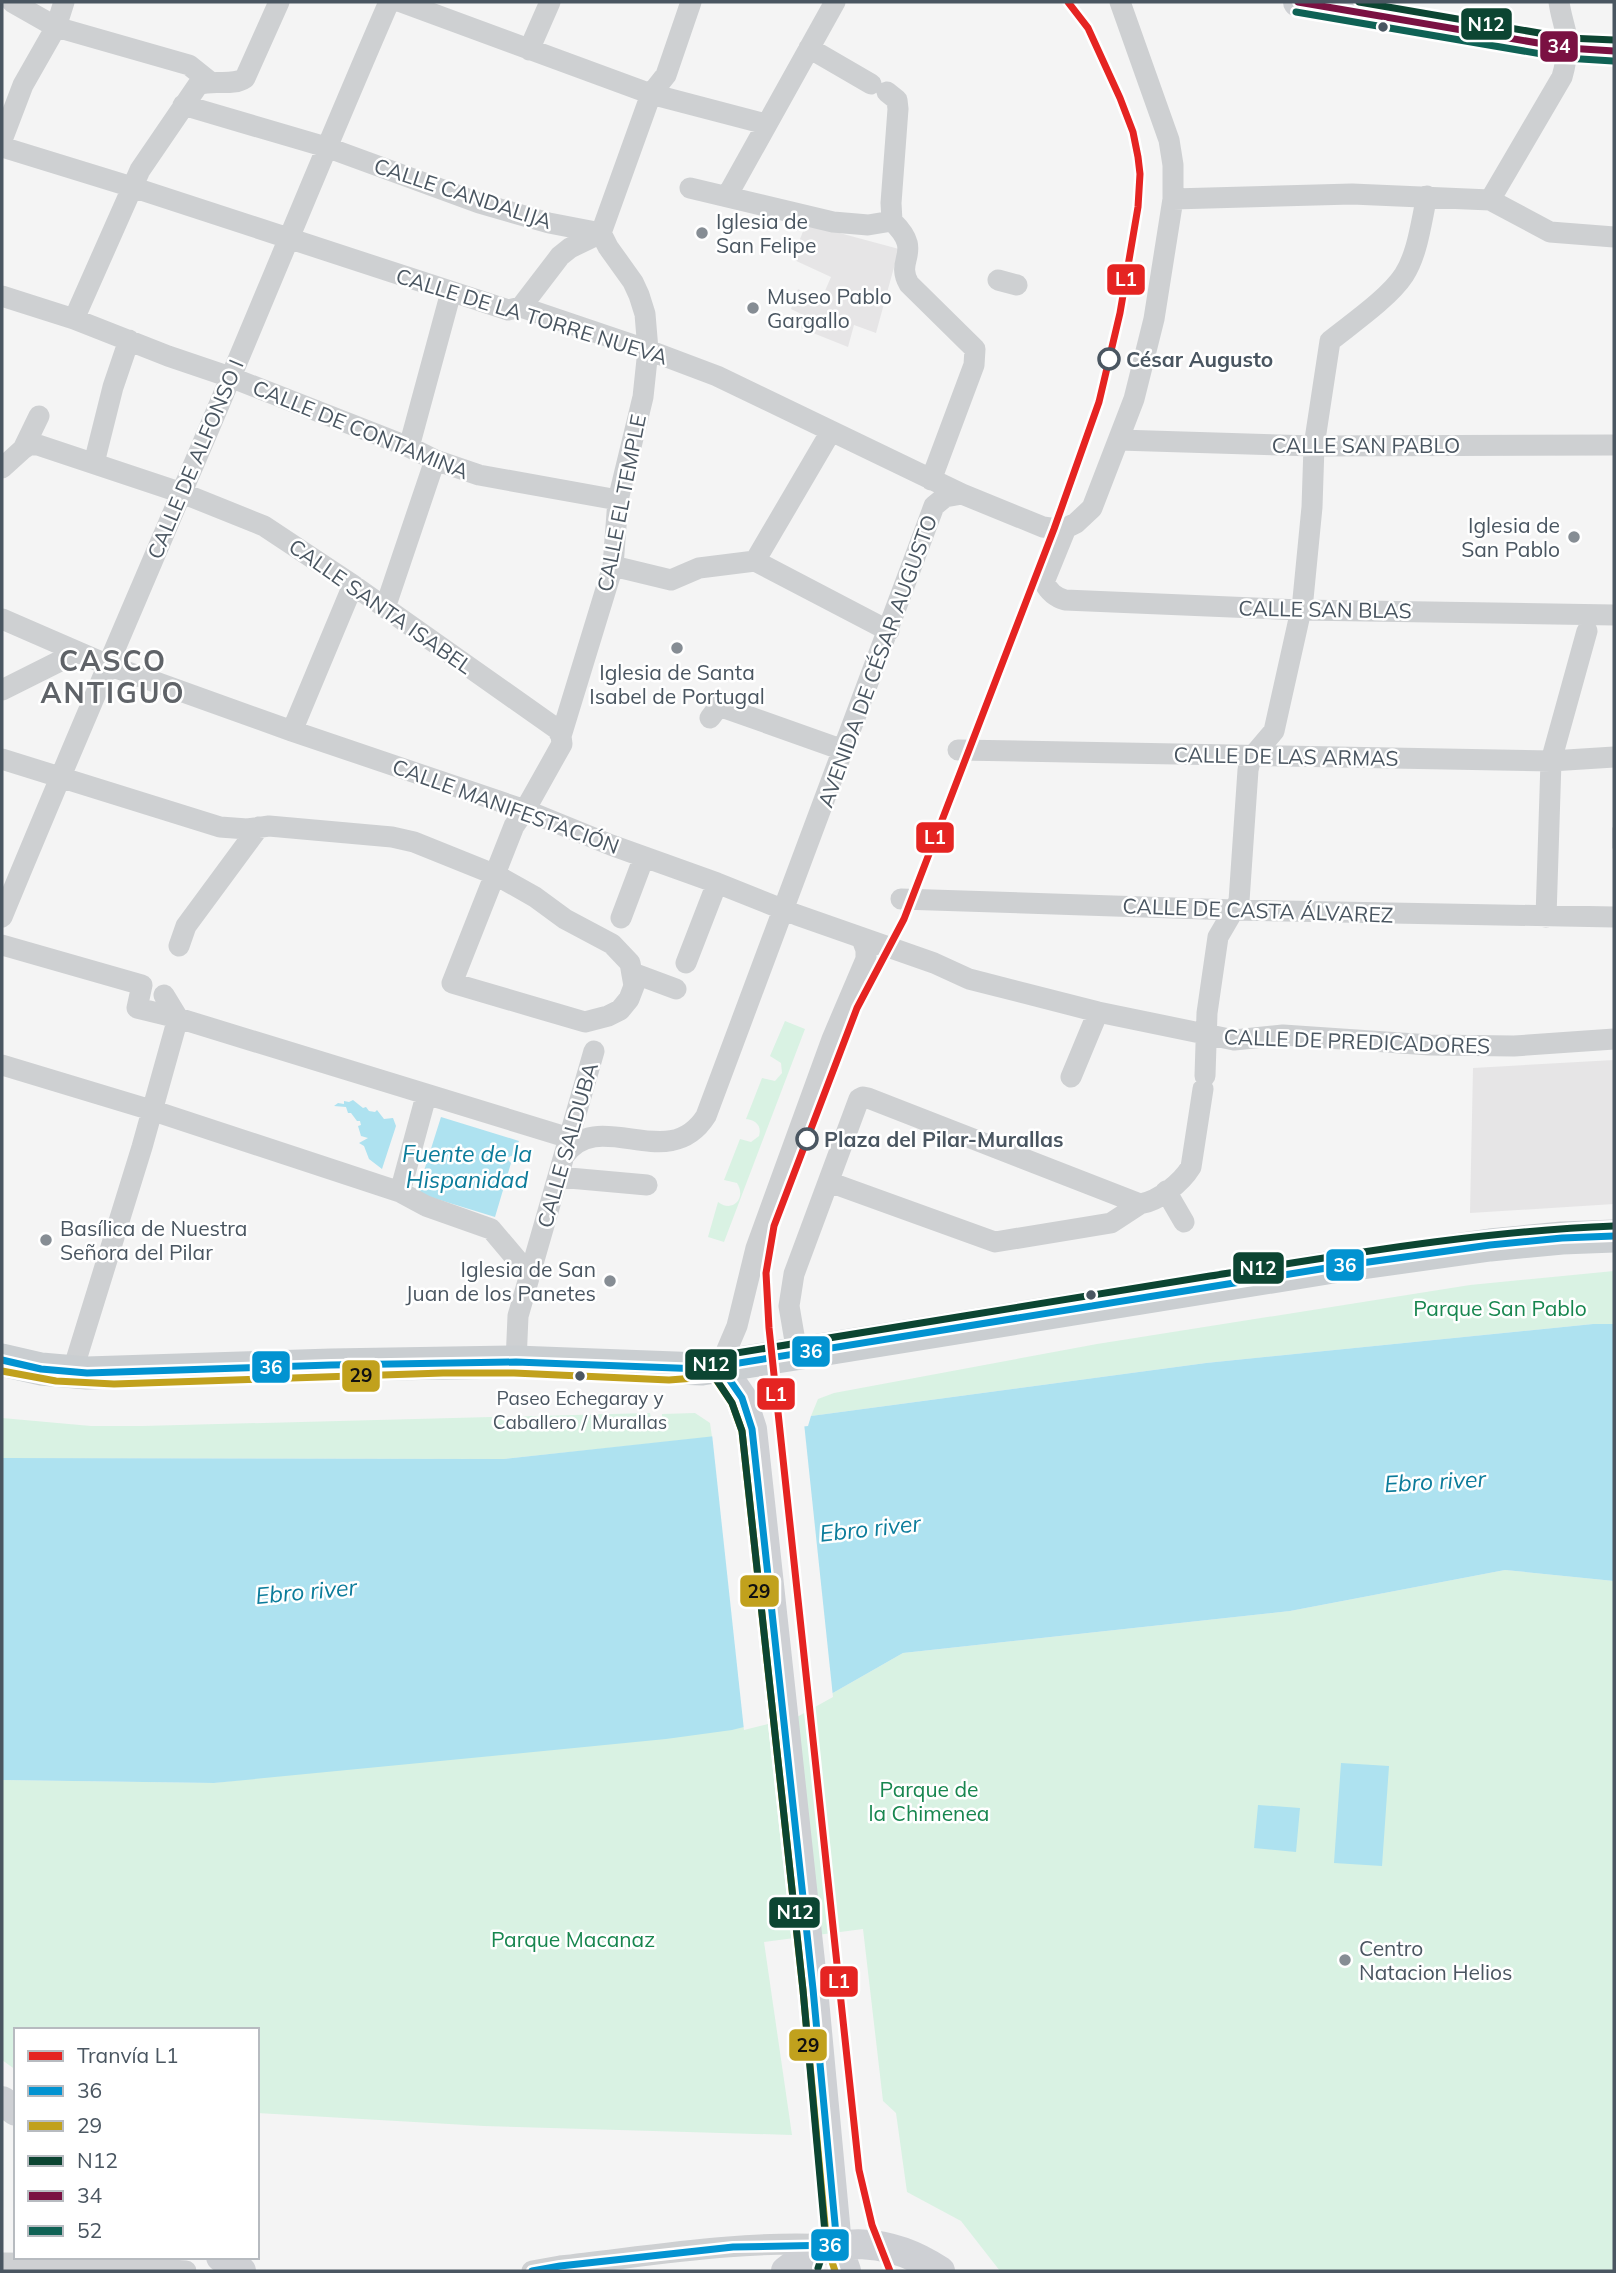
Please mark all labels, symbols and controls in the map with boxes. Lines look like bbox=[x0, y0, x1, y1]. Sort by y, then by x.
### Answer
line badge: N12 bbox=[1460, 7, 1513, 41]
text: N12 bbox=[1467, 12, 1505, 36]
unlabelled marker bbox=[1376, 20, 1390, 34]
line badge: 34 bbox=[1539, 30, 1579, 63]
text: 34 bbox=[1548, 34, 1571, 58]
street label: CALLE CANDALIJA bbox=[371, 152, 556, 234]
place label: Iglesia de San Felipe bbox=[716, 208, 816, 258]
marker: Iglesia de San Felipe bbox=[694, 225, 710, 241]
street label: CALLE DE LA TORRE NUEVA bbox=[393, 262, 671, 370]
line badge: L1 bbox=[1106, 263, 1146, 296]
text: L1 bbox=[1115, 267, 1137, 291]
place label: Museo Pablo Gargallo bbox=[767, 283, 892, 333]
marker: Museo Pablo Gargallo bbox=[745, 300, 761, 316]
place label: César Augusto bbox=[1126, 346, 1273, 372]
marker: César Augusto bbox=[1098, 348, 1120, 370]
street label: CALLE DE ALFONSO I bbox=[141, 355, 249, 563]
street label: CALLE DE CONTAMINA bbox=[249, 374, 473, 484]
street label: CALLE EL TEMPLE bbox=[591, 412, 651, 594]
street label: CALLE SAN PABLO bbox=[1272, 432, 1460, 458]
street label: AVENIDA DE CÉSAR AUGUSTO bbox=[812, 511, 942, 811]
place label: Iglesia de San Pablo bbox=[1461, 512, 1560, 562]
marker: Iglesia de San Pablo bbox=[1566, 529, 1582, 545]
street label: CALLE SANTA ISABEL bbox=[284, 533, 478, 680]
street label: CALLE SAN BLAS bbox=[1238, 594, 1412, 624]
marker: Iglesia de Santa Isabel de Portugal bbox=[669, 640, 685, 656]
district label: CASCO ANTIGUO bbox=[41, 643, 185, 710]
place label: Iglesia de Santa Isabel de Portugal bbox=[589, 659, 765, 709]
street label: CALLE DE LAS ARMAS bbox=[1173, 741, 1399, 771]
street label: CALLE MANIFESTACIÓN bbox=[389, 753, 623, 859]
line badge: L1 bbox=[915, 821, 955, 854]
text: L1 bbox=[924, 825, 946, 849]
street label: CALLE DE CASTA ÁLVAREZ bbox=[1122, 892, 1394, 928]
street label: CALLE DE PREDICADORES bbox=[1223, 1023, 1491, 1059]
street label: CALLE SALDUBA bbox=[531, 1059, 603, 1231]
place label: Plaza del Pilar-Murallas bbox=[824, 1126, 1063, 1152]
marker: Plaza del Pilar-Murallas bbox=[796, 1128, 818, 1150]
water label: Fuente de la Hispanidad bbox=[402, 1139, 532, 1194]
place label: Basílica de Nuestra Señora del Pilar bbox=[60, 1215, 247, 1265]
marker: Basílica de Nuestra Señora del Pilar bbox=[38, 1232, 54, 1248]
line badge: 36 bbox=[1325, 1248, 1365, 1282]
line badge: N12 bbox=[1232, 1251, 1285, 1285]
text: 36 bbox=[1334, 1253, 1356, 1277]
place label: Iglesia de San Juan de los Panetes bbox=[406, 1256, 596, 1306]
text: N12 bbox=[1239, 1256, 1277, 1280]
marker: Iglesia de San Juan de los Panetes bbox=[602, 1273, 618, 1289]
unlabelled marker bbox=[1084, 1288, 1098, 1302]
park label: Parque San Pablo bbox=[1413, 1295, 1587, 1321]
line badge: 36 bbox=[791, 1335, 831, 1368]
text: 36 bbox=[800, 1339, 822, 1363]
line badge: N12 bbox=[684, 1348, 738, 1381]
line badge: 36 bbox=[251, 1350, 291, 1384]
text: N12 bbox=[692, 1352, 730, 1376]
text: 36 bbox=[260, 1355, 282, 1379]
line badge: 29 bbox=[341, 1359, 381, 1393]
text: 29 bbox=[350, 1363, 372, 1387]
marker: Paseo Echegaray y Caballero / Murallas bbox=[573, 1369, 587, 1383]
line badge: L1 bbox=[756, 1377, 796, 1411]
text: L1 bbox=[765, 1382, 787, 1406]
place label: Paseo Echegaray y Caballero / Murallas bbox=[493, 1386, 667, 1434]
water label: Ebro river bbox=[1384, 1464, 1488, 1498]
water label: Ebro river bbox=[818, 1508, 924, 1548]
water label: Ebro river bbox=[254, 1572, 359, 1610]
line badge: 29 bbox=[739, 1574, 780, 1608]
text: 29 bbox=[748, 1579, 770, 1603]
park label: Parque de la Chimenea bbox=[869, 1776, 989, 1826]
line badge: N12 bbox=[768, 1896, 821, 1929]
text: N12 bbox=[776, 1900, 814, 1924]
park label: Parque Macanaz bbox=[491, 1926, 655, 1952]
place label: Centro Natacion Helios bbox=[1359, 1935, 1512, 1985]
marker: Centro Natacion Helios bbox=[1337, 1952, 1353, 1968]
line badge: L1 bbox=[819, 1965, 859, 1998]
text: L1 bbox=[828, 1969, 850, 1993]
legend bbox=[14, 2028, 259, 2259]
line badge: 29 bbox=[788, 2028, 828, 2062]
text: 29 bbox=[797, 2033, 819, 2057]
text: Tranvía L1 bbox=[77, 2042, 179, 2068]
text: 36 bbox=[77, 2077, 102, 2103]
text: 29 bbox=[77, 2112, 102, 2138]
text: N12 bbox=[77, 2147, 118, 2173]
text: 34 bbox=[77, 2182, 103, 2208]
text: 52 bbox=[77, 2217, 102, 2243]
line badge: 36 bbox=[810, 2228, 850, 2262]
text: 36 bbox=[819, 2233, 841, 2257]

